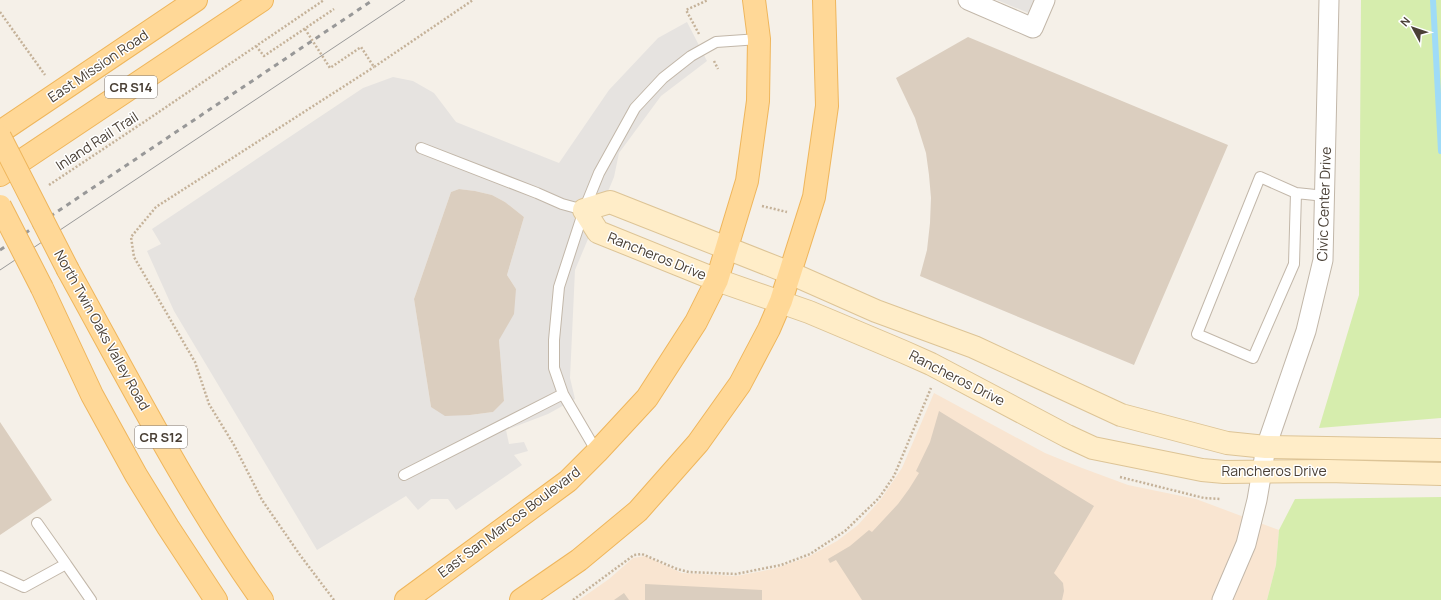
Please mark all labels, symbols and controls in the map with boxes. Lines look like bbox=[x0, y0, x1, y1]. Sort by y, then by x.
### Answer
north arrow bbox=[1393, 8, 1433, 48]
text: N bbox=[1397, 13, 1413, 29]
street label: East Mission Road bbox=[44, 25, 152, 106]
road number: CR S14 bbox=[105, 76, 157, 98]
street label: Inland Rail Trail bbox=[52, 107, 142, 174]
street label: Civic Center Drive bbox=[1312, 146, 1335, 262]
street label: Rancheros Drive bbox=[605, 227, 709, 284]
street label: North Twin Oaks Valley Road bbox=[50, 246, 155, 413]
street label: Rancheros Drive bbox=[906, 345, 1008, 410]
road number: CR S12 bbox=[135, 426, 187, 448]
street label: Rancheros Drive bbox=[1221, 461, 1327, 480]
street label: East San Marcos Boulevard bbox=[434, 462, 584, 581]

